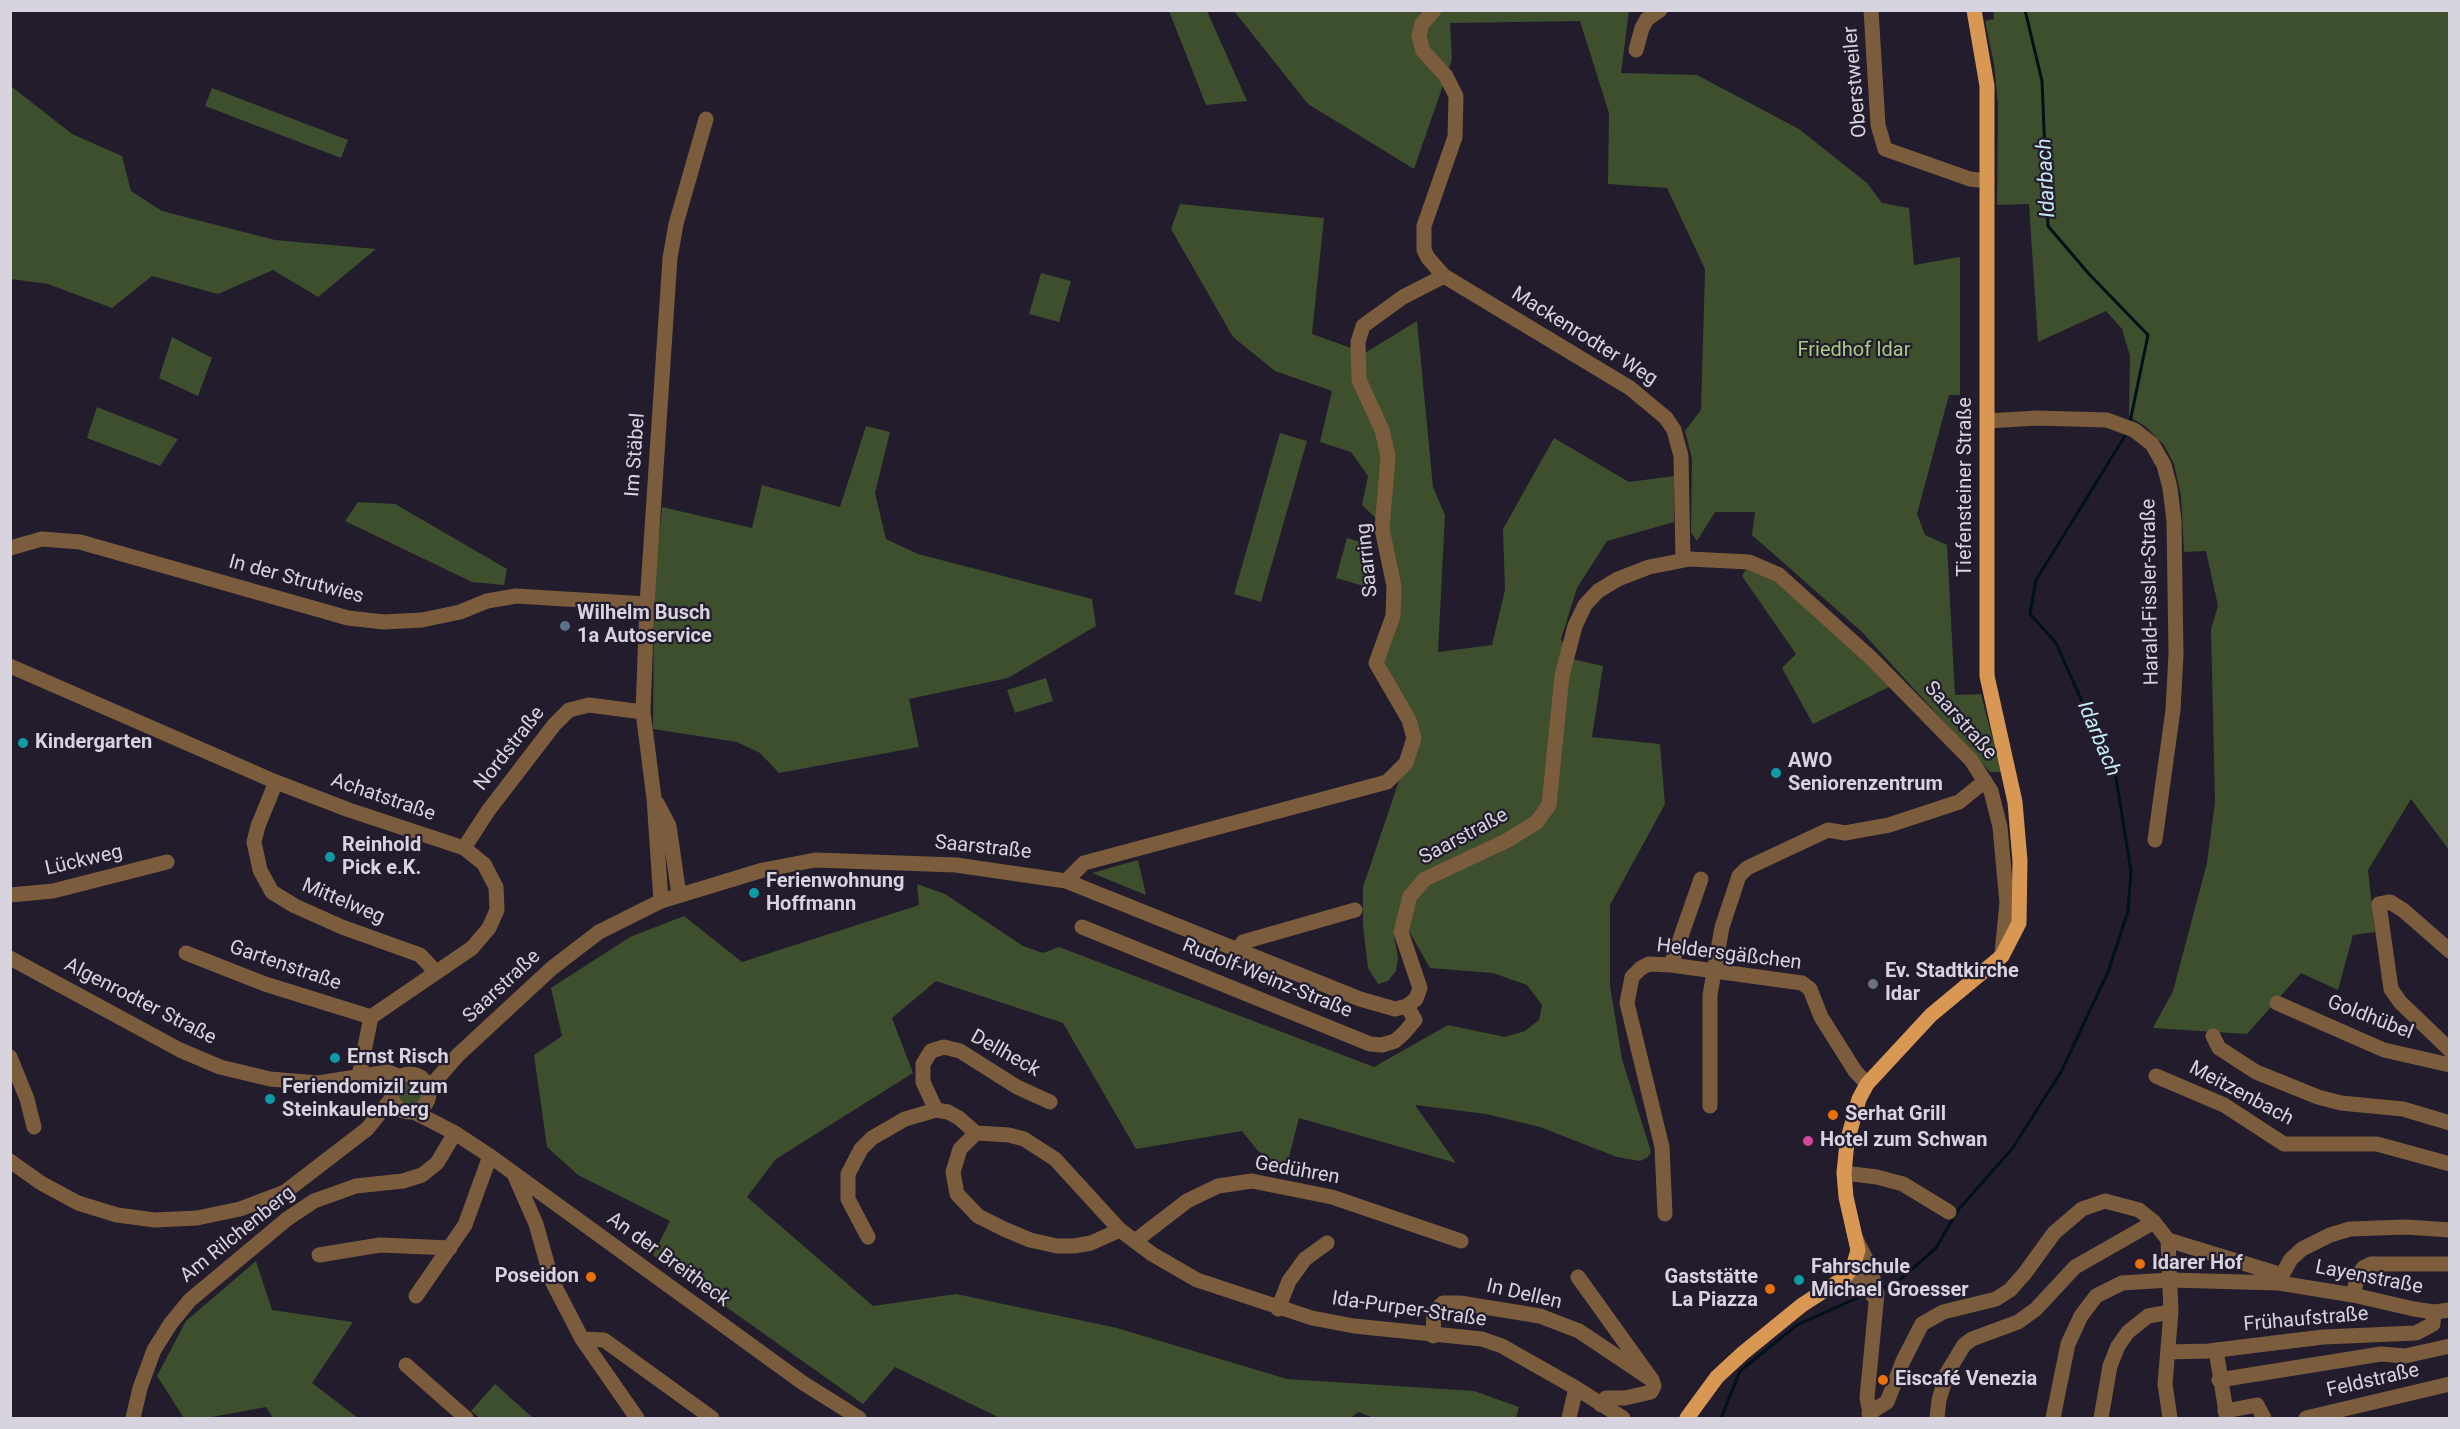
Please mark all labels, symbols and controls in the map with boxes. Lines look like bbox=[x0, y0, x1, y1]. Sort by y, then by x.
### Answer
street label: Oberstweiler bbox=[1839, 25, 1873, 139]
water label: Idarbach bbox=[2032, 138, 2062, 218]
street label: Mackenrodter Weg bbox=[1506, 282, 1662, 392]
park label: Friedhof Idar bbox=[1797, 339, 1911, 363]
street label: Tiefensteiner Straße bbox=[1954, 397, 1978, 577]
street label: Im Stäbel bbox=[621, 412, 651, 498]
street label: Harald-Fissler-Straße bbox=[2137, 499, 2165, 685]
street label: Saarring bbox=[1352, 522, 1384, 598]
street label: In der Strutwies bbox=[226, 550, 366, 610]
place label: Wilhelm Busch 1a Autoservice bbox=[577, 602, 712, 649]
marker: Wilhelm Busch 1a Autoservice bbox=[558, 619, 572, 633]
street label: Saarstraße bbox=[1919, 677, 2001, 765]
water label: Idarbach bbox=[2071, 698, 2125, 780]
street label: Nordstraße bbox=[470, 702, 550, 796]
place label: Kindergarten bbox=[35, 731, 152, 755]
marker: Kindergarten bbox=[16, 736, 30, 750]
place label: AWO Seniorenzentrum bbox=[1788, 750, 1943, 797]
marker: AWO Seniorenzentrum bbox=[1769, 766, 1783, 780]
street label: Achatstraße bbox=[328, 769, 438, 827]
street label: Saarstraße bbox=[1416, 804, 1512, 870]
street label: Saarstraße bbox=[933, 831, 1033, 865]
place label: Reinhold Pick e.K. bbox=[342, 834, 421, 881]
street label: Lückweg bbox=[43, 840, 125, 882]
marker: Reinhold Pick e.K. bbox=[323, 850, 337, 864]
place label: Ferienwohnung Hoffmann bbox=[766, 870, 904, 917]
street label: Mittelweg bbox=[298, 874, 388, 930]
marker: Ferienwohnung Hoffmann bbox=[747, 886, 761, 900]
street label: Rudolf-Weinz-Straße bbox=[1179, 934, 1355, 1024]
street label: Heldersgäßchen bbox=[1655, 934, 1803, 976]
street label: Gartenstraße bbox=[226, 936, 344, 996]
street label: Saarstraße bbox=[458, 945, 546, 1029]
street label: Algenrodter Straße bbox=[60, 953, 220, 1051]
place label: Ev. Stadtkirche Idar bbox=[1885, 960, 2019, 1007]
marker: Ev. Stadtkirche Idar bbox=[1866, 977, 1880, 991]
street label: Goldhübel bbox=[2324, 991, 2416, 1045]
street label: Dellheck bbox=[966, 1025, 1044, 1083]
place label: Ernst Risch bbox=[347, 1046, 449, 1070]
marker: Ernst Risch bbox=[328, 1051, 342, 1065]
street label: Meitzenbach bbox=[2185, 1057, 2297, 1131]
place label: Feriendomizil zum Steinkaulenberg bbox=[282, 1076, 448, 1123]
marker: Feriendomizil zum Steinkaulenberg bbox=[263, 1092, 277, 1106]
place label: Serhat Grill bbox=[1845, 1103, 1946, 1127]
marker: Serhat Grill bbox=[1826, 1108, 1840, 1122]
place label: Hotel zum Schwan bbox=[1820, 1129, 1987, 1153]
marker: Hotel zum Schwan bbox=[1801, 1134, 1815, 1148]
street label: Gedühren bbox=[1253, 1152, 1341, 1190]
street label: Am Rilchenberg bbox=[176, 1181, 300, 1289]
street label: An der Breitheck bbox=[602, 1207, 734, 1313]
place label: Idarer Hof bbox=[2152, 1252, 2243, 1276]
place label: Fahrschule Michael Groesser bbox=[1811, 1256, 1969, 1303]
street label: Layenstraße bbox=[2313, 1256, 2425, 1300]
marker: Idarer Hof bbox=[2133, 1257, 2147, 1271]
place label: Poseidon bbox=[495, 1265, 579, 1289]
place label: Gaststätte La Piazza bbox=[1665, 1266, 1758, 1313]
marker: Poseidon bbox=[584, 1270, 598, 1284]
marker: Fahrschule Michael Groesser bbox=[1792, 1273, 1806, 1287]
street label: In Dellen bbox=[1484, 1275, 1564, 1315]
marker: Gaststätte La Piazza bbox=[1763, 1282, 1777, 1296]
street label: Ida-Purper-Straße bbox=[1330, 1287, 1488, 1333]
street label: Frühaufstraße bbox=[2243, 1303, 2369, 1337]
street label: Feldstraße bbox=[2324, 1359, 2422, 1403]
place label: Eiscafé Venezia bbox=[1895, 1368, 2037, 1392]
marker: Eiscafé Venezia bbox=[1876, 1373, 1890, 1387]

